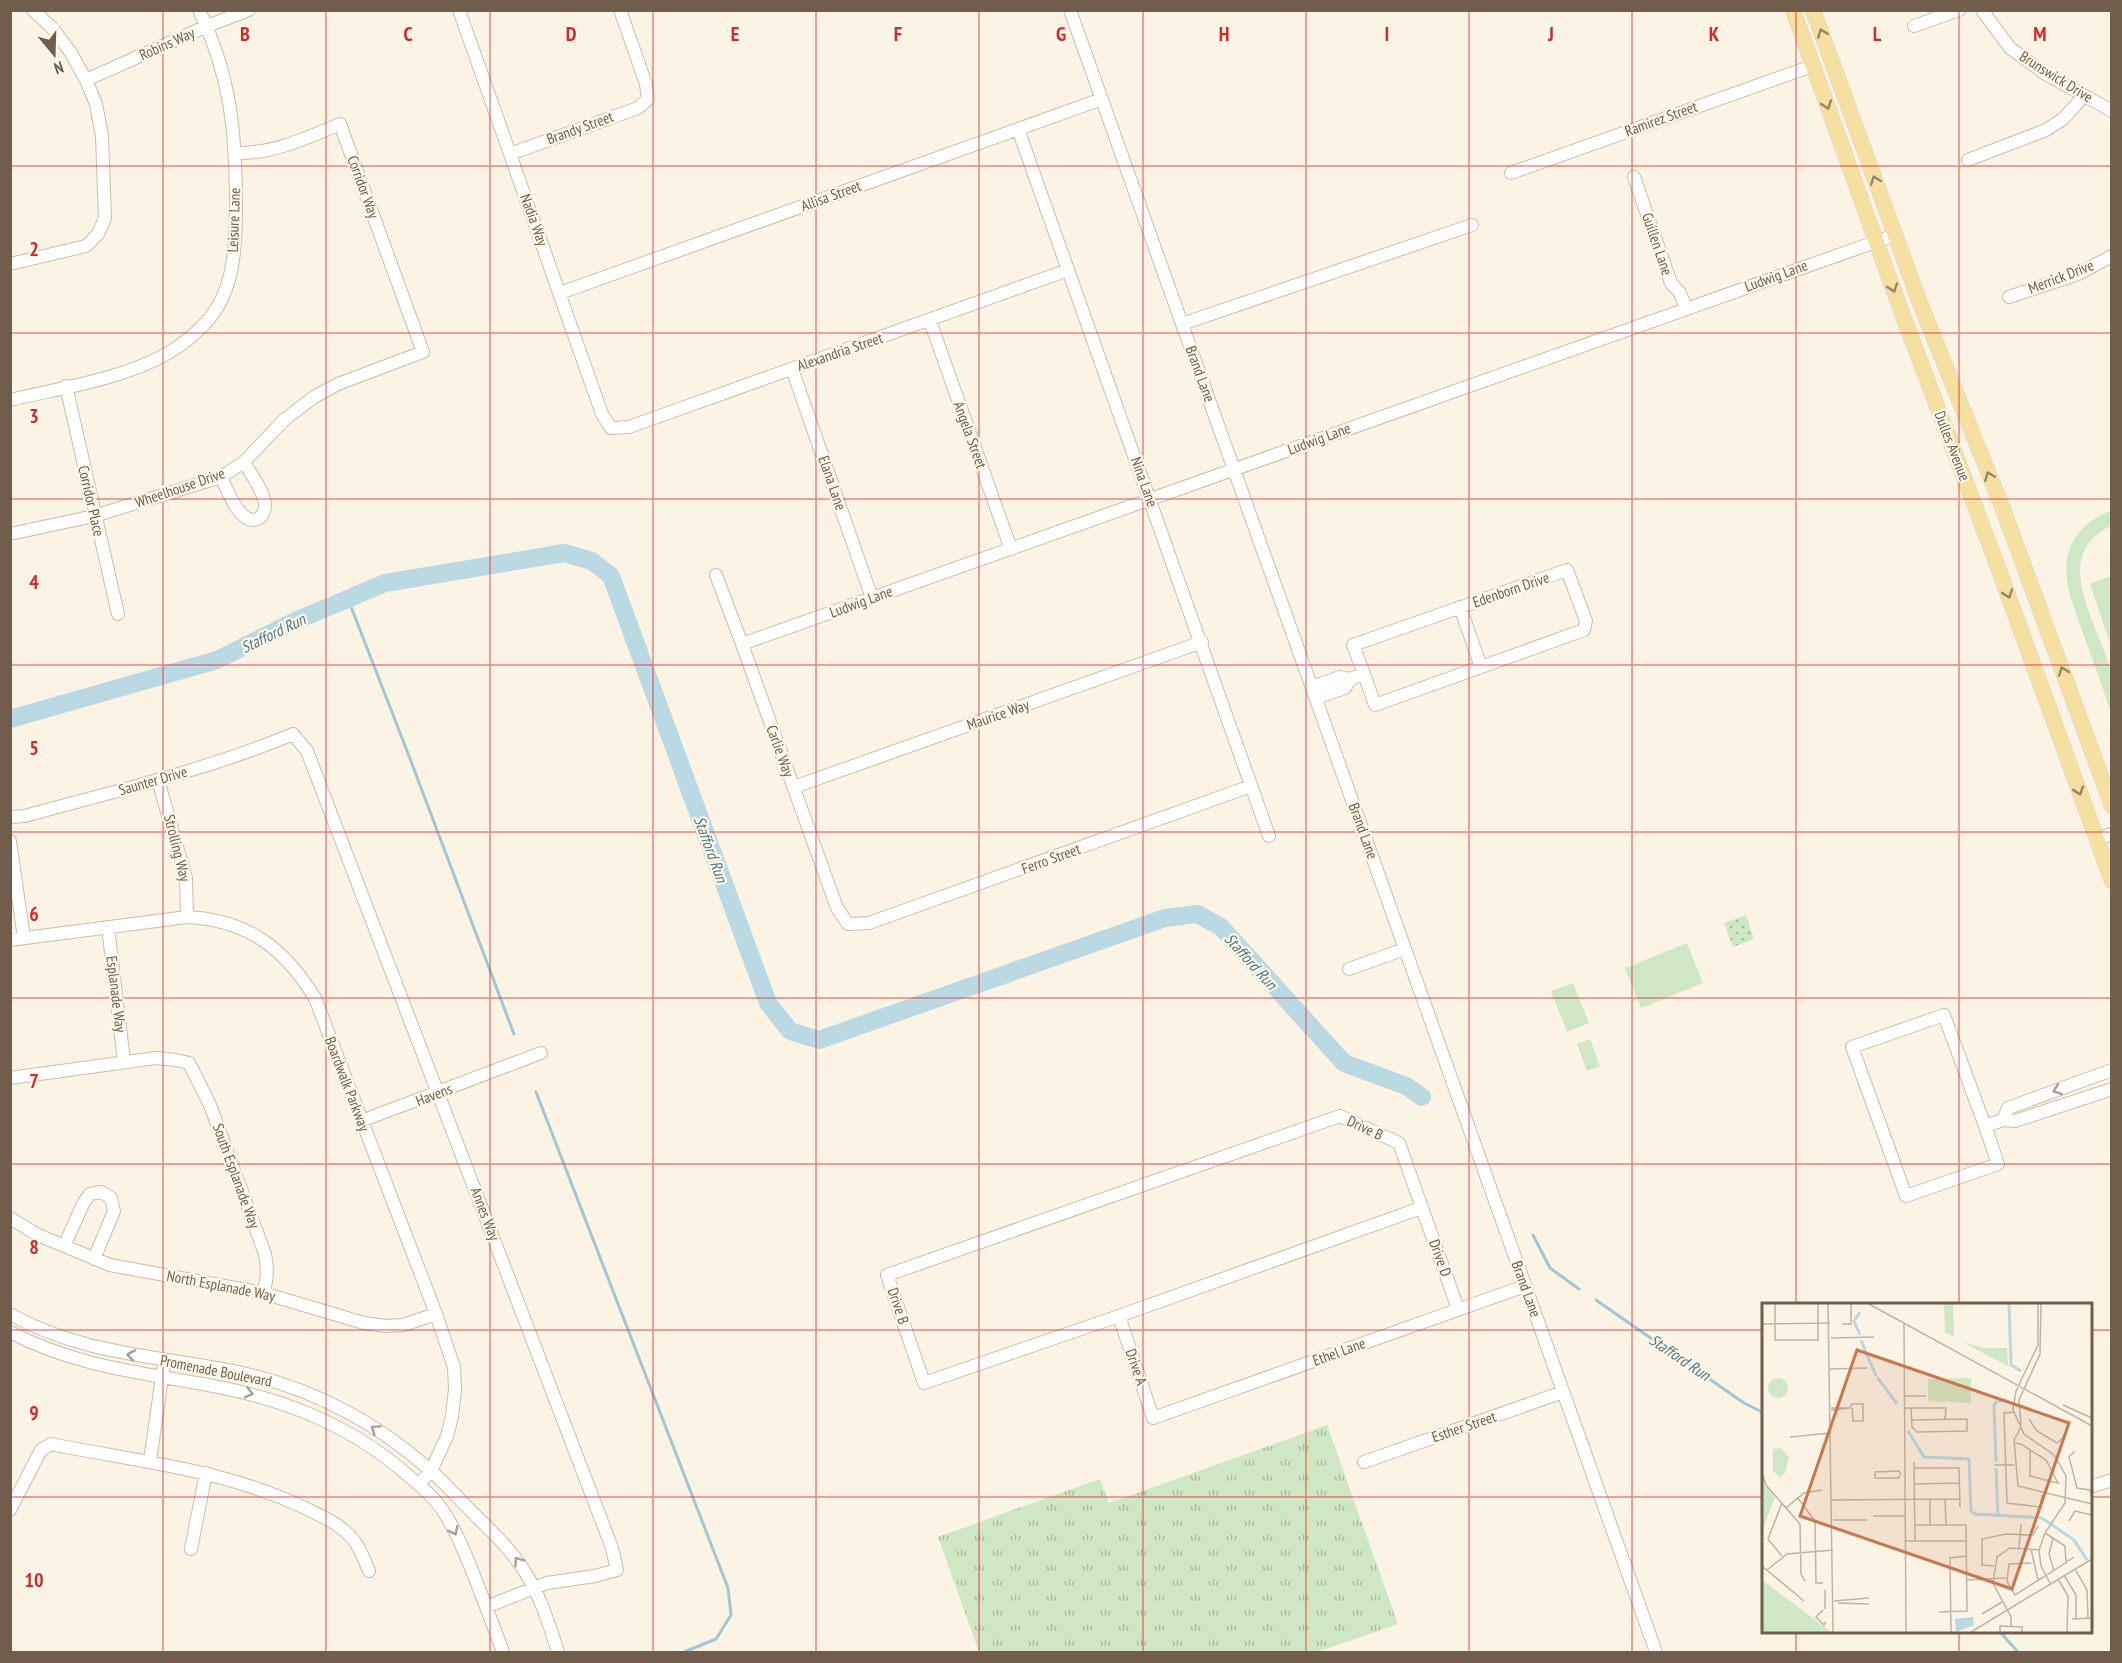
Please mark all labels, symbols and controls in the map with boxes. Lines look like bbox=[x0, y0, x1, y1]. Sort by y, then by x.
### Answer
text: B bbox=[240, 21, 250, 47]
text: C bbox=[403, 21, 413, 47]
text: D bbox=[566, 21, 577, 47]
text: E bbox=[731, 21, 739, 47]
text: F bbox=[894, 21, 902, 47]
text: G bbox=[1056, 21, 1066, 47]
text: H bbox=[1219, 21, 1229, 47]
text: I bbox=[1385, 21, 1389, 47]
text: J bbox=[1547, 21, 1554, 47]
text: K bbox=[1709, 21, 1720, 47]
text: L bbox=[1873, 21, 1882, 47]
text: M bbox=[2033, 21, 2047, 47]
street label: Robins Way bbox=[136, 23, 198, 64]
north arrow bbox=[24, 24, 84, 84]
one-way arrow bbox=[1817, 28, 1829, 39]
street label: Brunswick Drive bbox=[2016, 47, 2096, 107]
text: N bbox=[52, 57, 66, 79]
street label: Ramirez Street bbox=[1622, 97, 1700, 140]
one-way arrow bbox=[1819, 99, 1832, 110]
street label: Brandy Street bbox=[544, 107, 616, 148]
street label: Corridor Way bbox=[343, 153, 384, 221]
one-way arrow bbox=[1870, 175, 1882, 186]
street label: Allisa Street bbox=[798, 176, 864, 215]
street label: Leisure Lane bbox=[223, 187, 244, 253]
street label: Nadia Way bbox=[516, 191, 553, 249]
street label: Guillen Lane bbox=[1638, 210, 1677, 278]
text: 2 bbox=[29, 236, 39, 262]
street label: Ludwig Lane bbox=[1742, 255, 1810, 296]
street label: Merrick Drive bbox=[2025, 255, 2096, 298]
one-way arrow bbox=[1886, 282, 1898, 293]
street label: Alexandria Street bbox=[794, 328, 885, 375]
street label: Brand Lane bbox=[1182, 343, 1219, 404]
street label: Angela Street bbox=[950, 399, 991, 471]
text: 3 bbox=[29, 403, 39, 429]
street label: Dulles Avenue bbox=[1930, 408, 1974, 483]
street label: Ludwig Lane bbox=[1285, 418, 1353, 459]
street label: Elana Lane bbox=[814, 453, 851, 513]
street label: Nina Lane bbox=[1127, 454, 1162, 509]
street label: Wheelhouse Drive bbox=[132, 463, 227, 512]
street label: Corridor Place bbox=[74, 464, 109, 538]
one-way arrow bbox=[1984, 471, 1996, 482]
street label: Edenborn Drive bbox=[1470, 568, 1552, 612]
text: 4 bbox=[29, 569, 39, 595]
street label: Ludwig Lane bbox=[827, 581, 895, 622]
one-way arrow bbox=[2000, 588, 2013, 599]
water label: Stafford Run bbox=[238, 608, 309, 657]
one-way arrow bbox=[2058, 666, 2071, 677]
street label: Maurice Way bbox=[964, 695, 1032, 734]
street label: Carlie Way bbox=[762, 722, 799, 780]
text: 5 bbox=[29, 735, 39, 761]
street label: Saunter Drive bbox=[116, 762, 189, 799]
one-way arrow bbox=[2071, 785, 2084, 796]
street label: Brand Lane bbox=[1345, 800, 1382, 861]
street label: Strolling Way bbox=[160, 812, 195, 884]
water label: Stafford Run bbox=[690, 813, 733, 886]
street label: Ferro Street bbox=[1019, 839, 1083, 878]
text: 6 bbox=[29, 901, 39, 927]
water label: Stafford Run bbox=[1220, 929, 1282, 994]
street label: Esplanade Way bbox=[102, 955, 131, 1034]
street label: Boardwalk Parkway bbox=[321, 1034, 374, 1134]
text: 7 bbox=[29, 1068, 39, 1094]
street label: Havens bbox=[413, 1079, 455, 1110]
one-way arrow bbox=[2052, 1083, 2062, 1096]
street label: Drive B bbox=[1344, 1111, 1386, 1144]
street label: South Esplanade Way bbox=[209, 1121, 264, 1231]
street label: Annes Way bbox=[467, 1184, 504, 1244]
text: 8 bbox=[29, 1234, 39, 1260]
street label: Drive D bbox=[1425, 1237, 1456, 1279]
street label: Brand Lane bbox=[1508, 1258, 1545, 1319]
street label: North Esplanade Way bbox=[165, 1266, 277, 1305]
street label: Drive B bbox=[883, 1285, 914, 1327]
inset map bbox=[1762, 1303, 2092, 1633]
water label: Stafford Run bbox=[1646, 1329, 1715, 1385]
street label: Ethel Lane bbox=[1310, 1333, 1368, 1370]
street label: Drive A bbox=[1121, 1346, 1152, 1388]
one-way arrow bbox=[126, 1349, 136, 1362]
street label: Promenade Boulevard bbox=[159, 1350, 274, 1391]
one-way arrow bbox=[244, 1386, 254, 1399]
text: 9 bbox=[29, 1400, 39, 1426]
street label: Esther Street bbox=[1429, 1407, 1498, 1446]
one-way arrow bbox=[371, 1425, 382, 1436]
one-way arrow bbox=[447, 1524, 459, 1535]
one-way arrow bbox=[514, 1556, 525, 1567]
text: 10 bbox=[24, 1567, 44, 1593]

